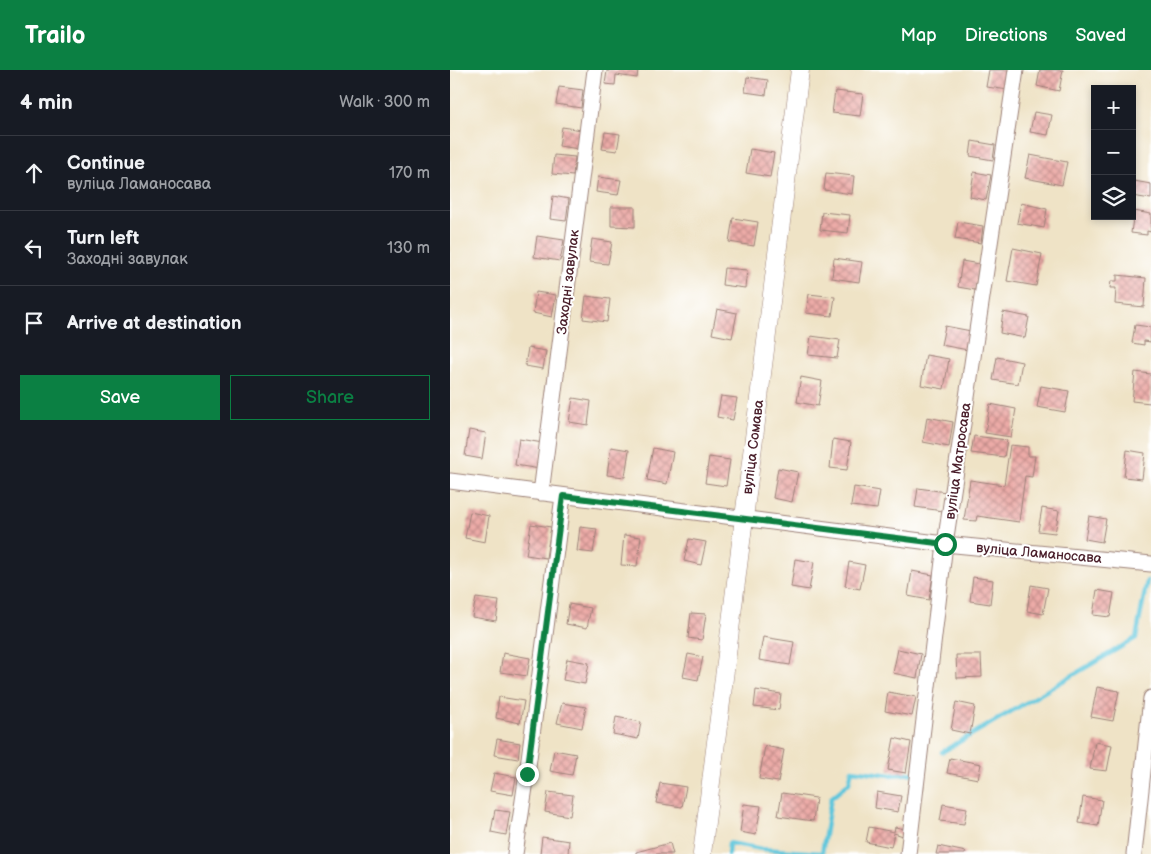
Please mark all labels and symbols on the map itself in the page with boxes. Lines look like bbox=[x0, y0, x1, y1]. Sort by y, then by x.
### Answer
street label: Заходні завулак bbox=[553, 228, 583, 335]
street label: вуліца Сомава bbox=[739, 398, 767, 495]
street label: вуліца Матросава bbox=[941, 401, 975, 521]
route start bbox=[934, 533, 957, 556]
street label: вуліца Ламаносава bbox=[975, 539, 1103, 567]
route end bbox=[516, 763, 539, 786]

